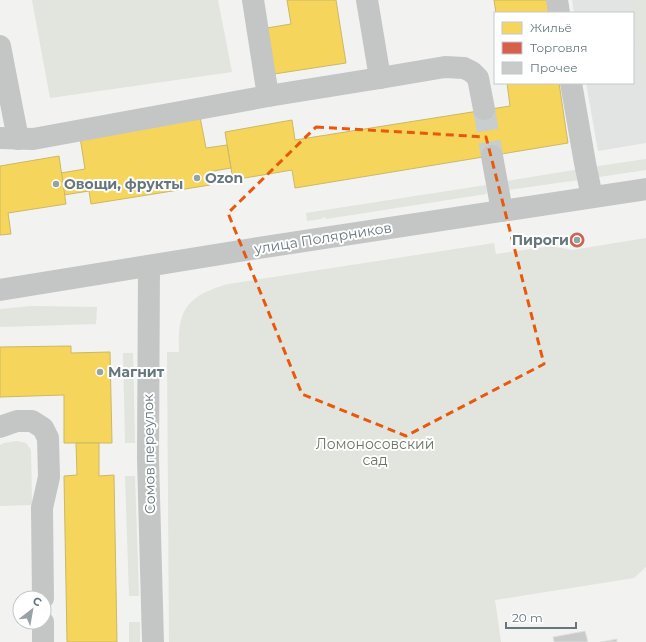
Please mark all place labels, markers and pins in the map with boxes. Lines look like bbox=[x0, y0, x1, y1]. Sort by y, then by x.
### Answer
place label: Ozon bbox=[205, 169, 243, 187]
marker: Ozon bbox=[192, 173, 202, 183]
place label: Овощи, фрукты bbox=[64, 175, 183, 193]
marker: Овощи, фрукты bbox=[51, 179, 61, 189]
place label: Пироги bbox=[512, 231, 569, 249]
marker: Пироги bbox=[572, 235, 582, 245]
place label: Магнит bbox=[108, 363, 165, 381]
marker: Магнит bbox=[95, 367, 105, 377]

